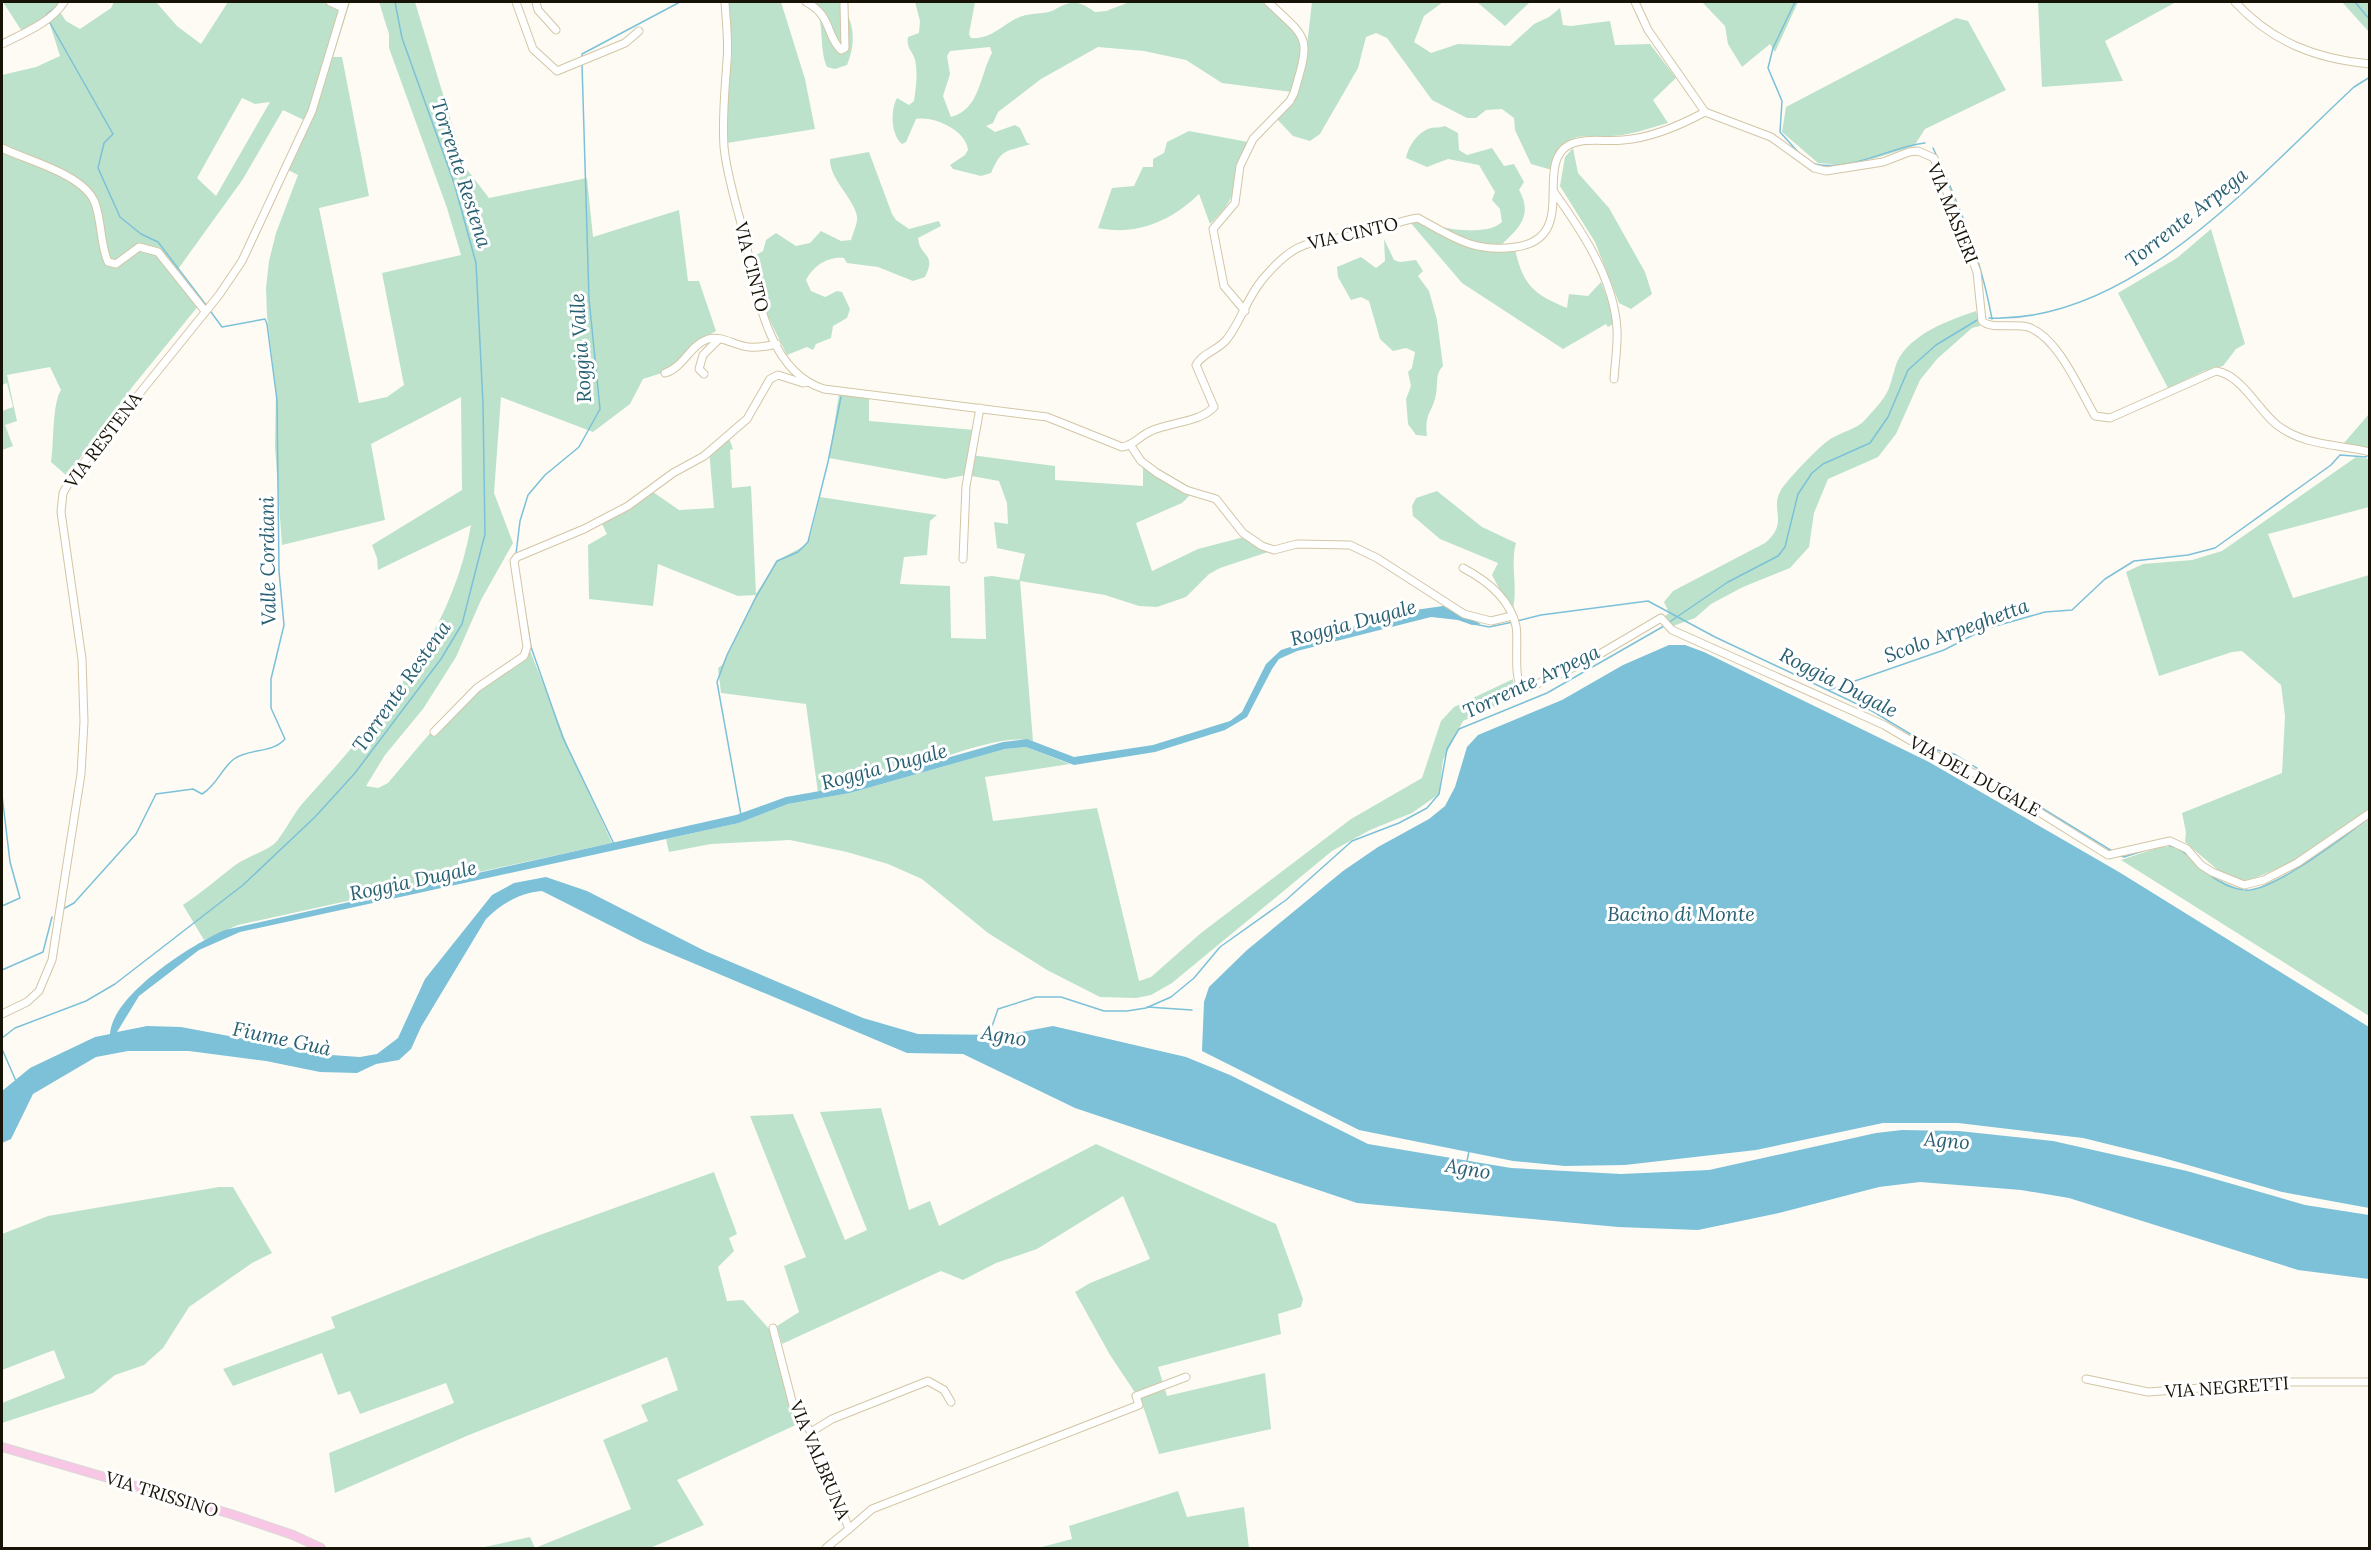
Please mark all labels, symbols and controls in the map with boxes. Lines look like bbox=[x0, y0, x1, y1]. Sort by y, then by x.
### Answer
water label: Torrente Restena bbox=[426, 96, 498, 250]
street label: VIA MASIERI bbox=[1922, 158, 1984, 267]
water label: Torrente Arpega bbox=[2120, 162, 2252, 272]
street label: VIA CINTO bbox=[1305, 211, 1400, 255]
street label: VIA CINTO bbox=[729, 219, 774, 314]
water label: Roggia Valle bbox=[564, 292, 596, 404]
street label: VIA RESTENA bbox=[59, 387, 147, 493]
water label: Valle Cordiani bbox=[253, 496, 281, 626]
water label: Scolo Arpeghetta bbox=[1880, 592, 2032, 668]
water label: Roggia Dugale bbox=[1287, 593, 1419, 651]
water label: Torrente Restena bbox=[346, 615, 456, 757]
water label: Torrente Arpega bbox=[1459, 638, 1603, 724]
water label: Roggia Dugale bbox=[1776, 641, 1902, 723]
street label: VIA DEL DUGALE bbox=[1904, 730, 2045, 822]
water label: Roggia Dugale bbox=[818, 737, 950, 795]
water label: Roggia Dugale bbox=[347, 854, 479, 906]
water label: Bacino di Monte bbox=[1607, 901, 1755, 926]
water label: Fiume Guà bbox=[231, 1015, 334, 1061]
water label: Agno bbox=[978, 1019, 1029, 1051]
water label: Agno bbox=[1922, 1125, 1971, 1154]
water label: Agno bbox=[1442, 1152, 1493, 1184]
street label: VIA NEGRETTI bbox=[2163, 1371, 2290, 1403]
street label: VIA VALBRUNA bbox=[784, 1396, 856, 1524]
street label: VIA TRISSINO bbox=[102, 1466, 221, 1522]

